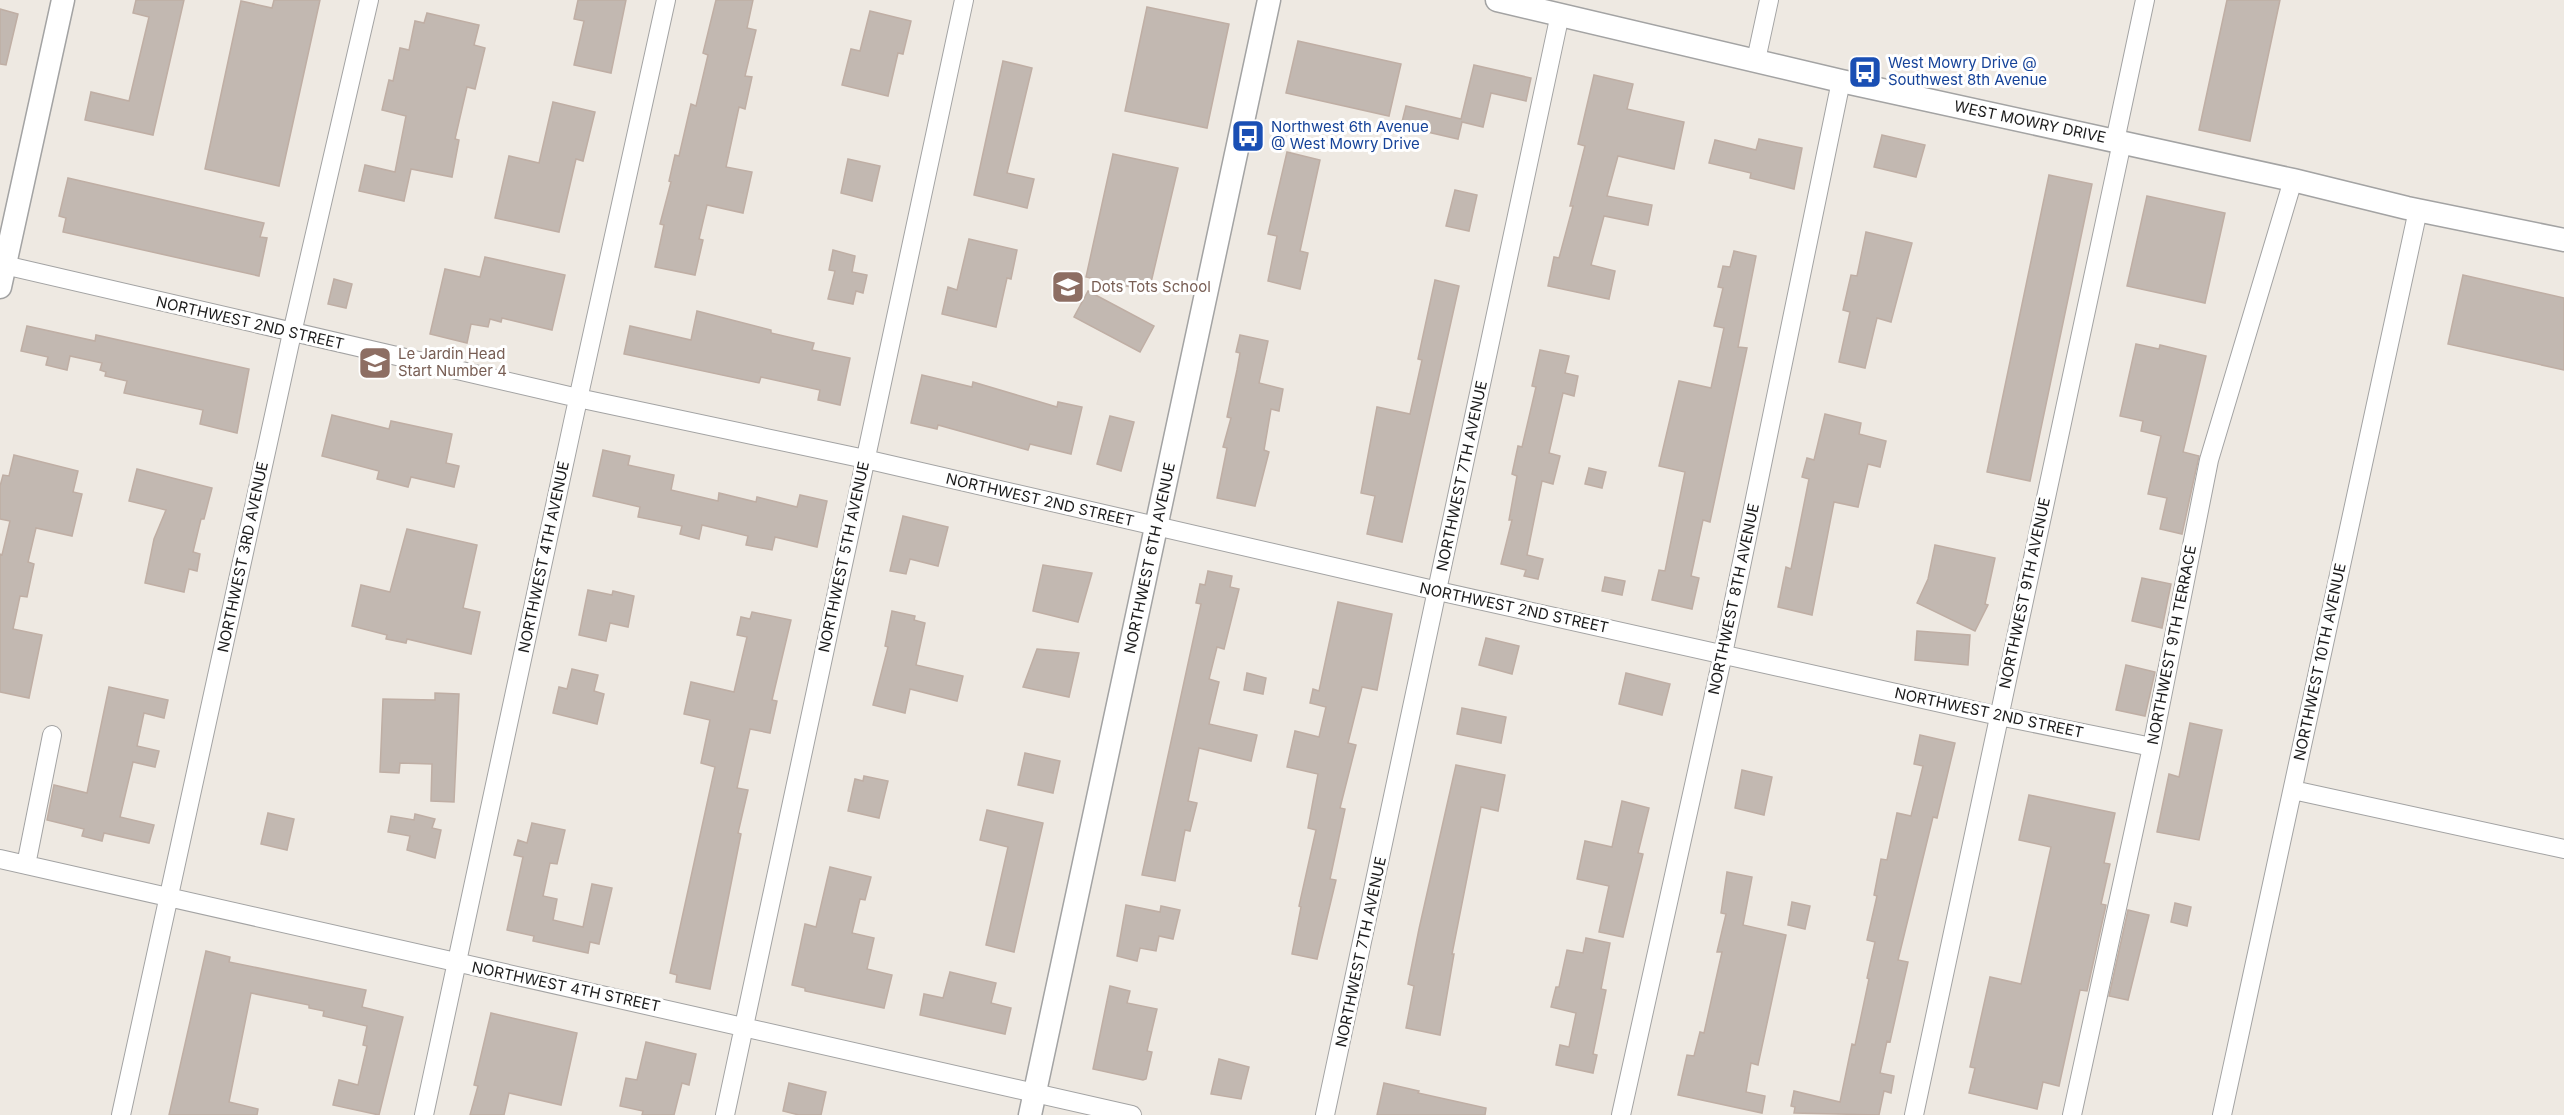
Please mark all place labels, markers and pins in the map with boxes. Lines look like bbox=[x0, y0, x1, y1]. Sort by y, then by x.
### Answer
place label: West Mowry Drive @ Southwest 8th Avenue bbox=[1888, 53, 2047, 89]
bus stop icon: West Mowry Drive @ Southwest 8th Avenue bbox=[1847, 54, 1883, 90]
place label: Northwest 6th Avenue @ West Mowry Drive bbox=[1271, 117, 1429, 153]
bus stop icon: Northwest 6th Avenue @ West Mowry Drive bbox=[1230, 118, 1266, 154]
school or university icon: Dots Tots School bbox=[1050, 269, 1086, 305]
place label: Dots Tots School bbox=[1091, 277, 1211, 296]
place label: Le Jardin Head Start Number 4 bbox=[398, 344, 507, 380]
school or university icon: Le Jardin Head Start Number 4 bbox=[357, 345, 393, 381]

